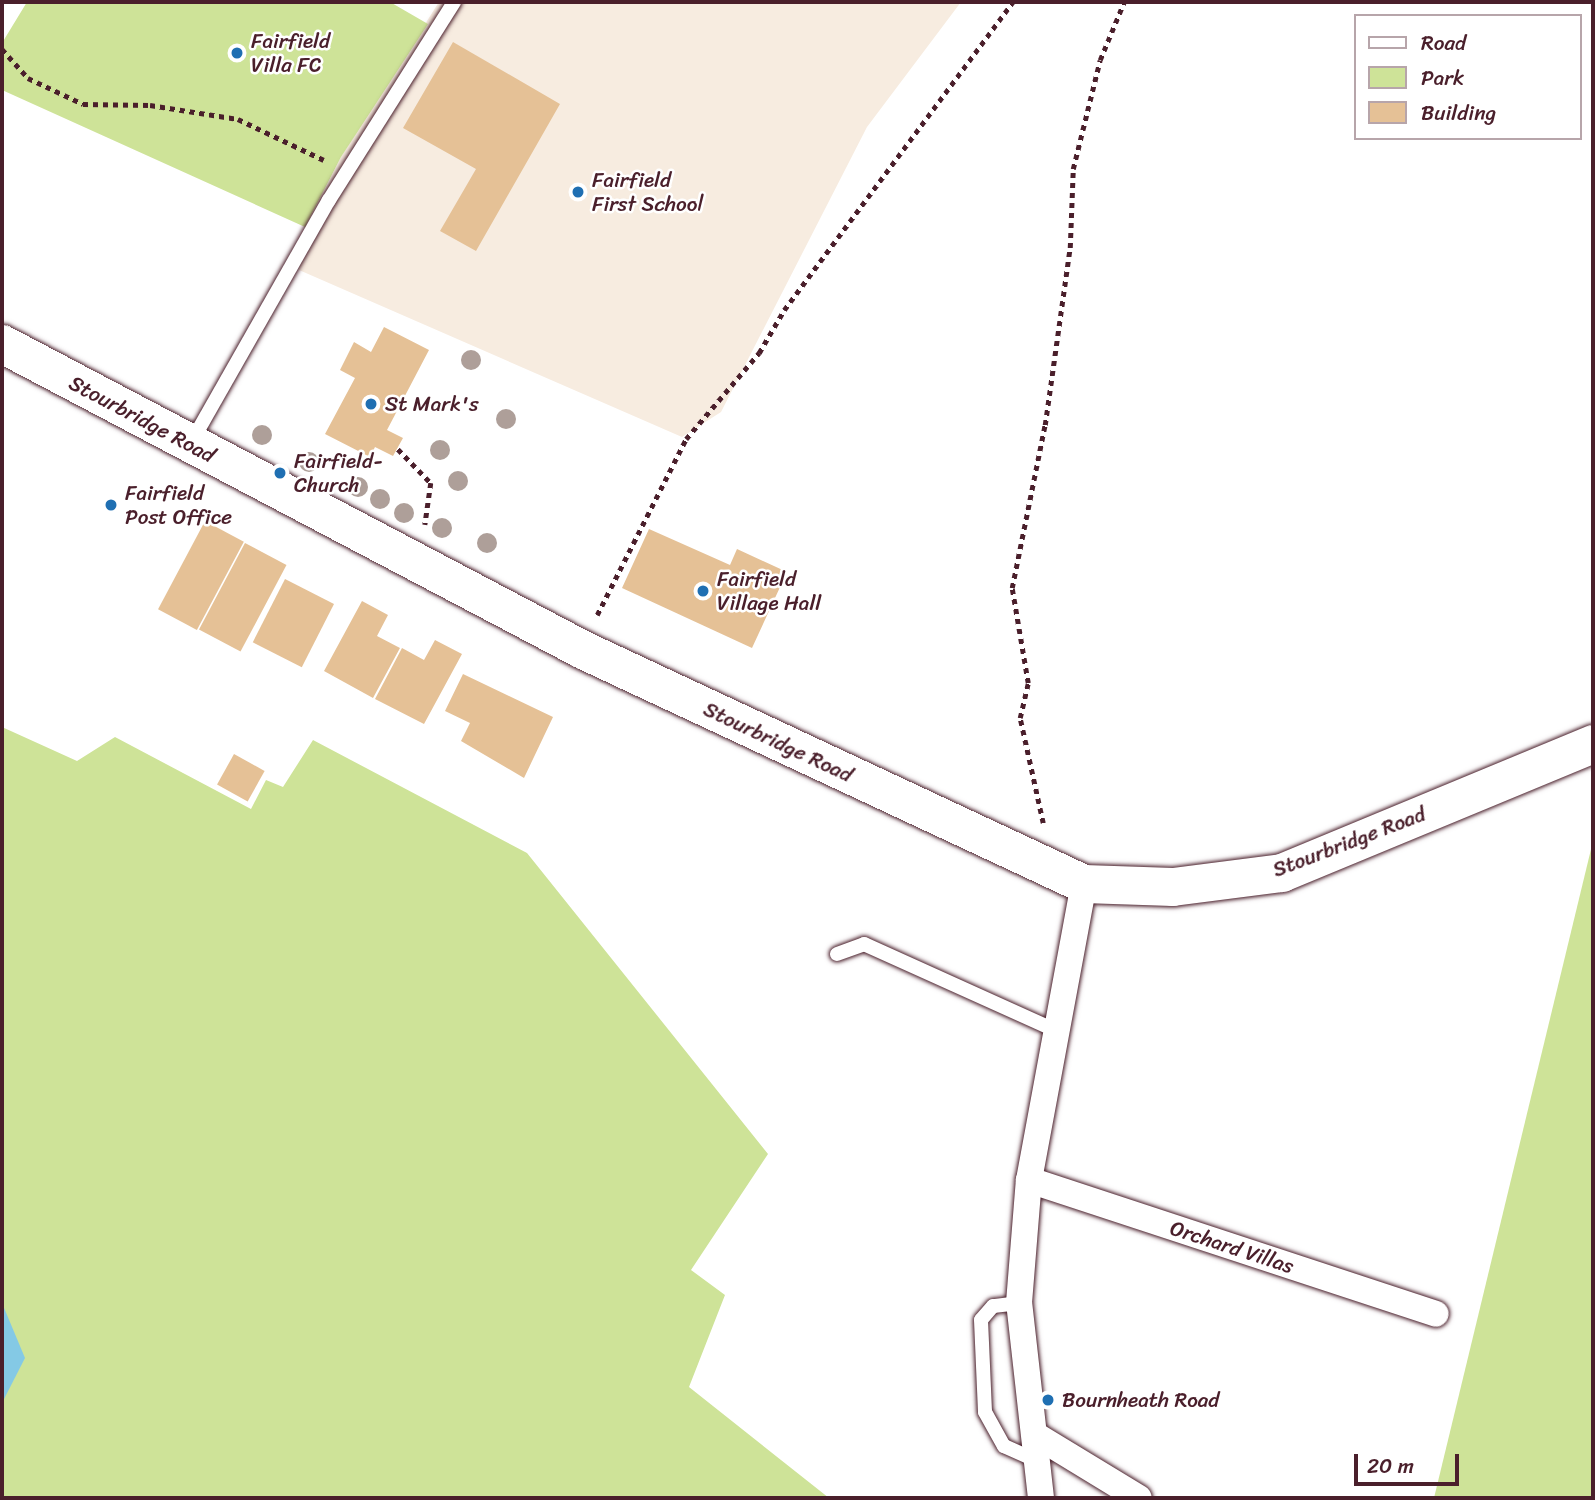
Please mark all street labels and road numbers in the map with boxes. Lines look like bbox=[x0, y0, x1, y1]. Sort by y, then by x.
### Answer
street label: Stourbridge Road bbox=[65, 370, 219, 468]
street label: Stourbridge Road bbox=[700, 696, 856, 788]
street label: Stourbridge Road bbox=[1269, 801, 1429, 883]
street label: Orchard Villas bbox=[1167, 1215, 1297, 1279]

